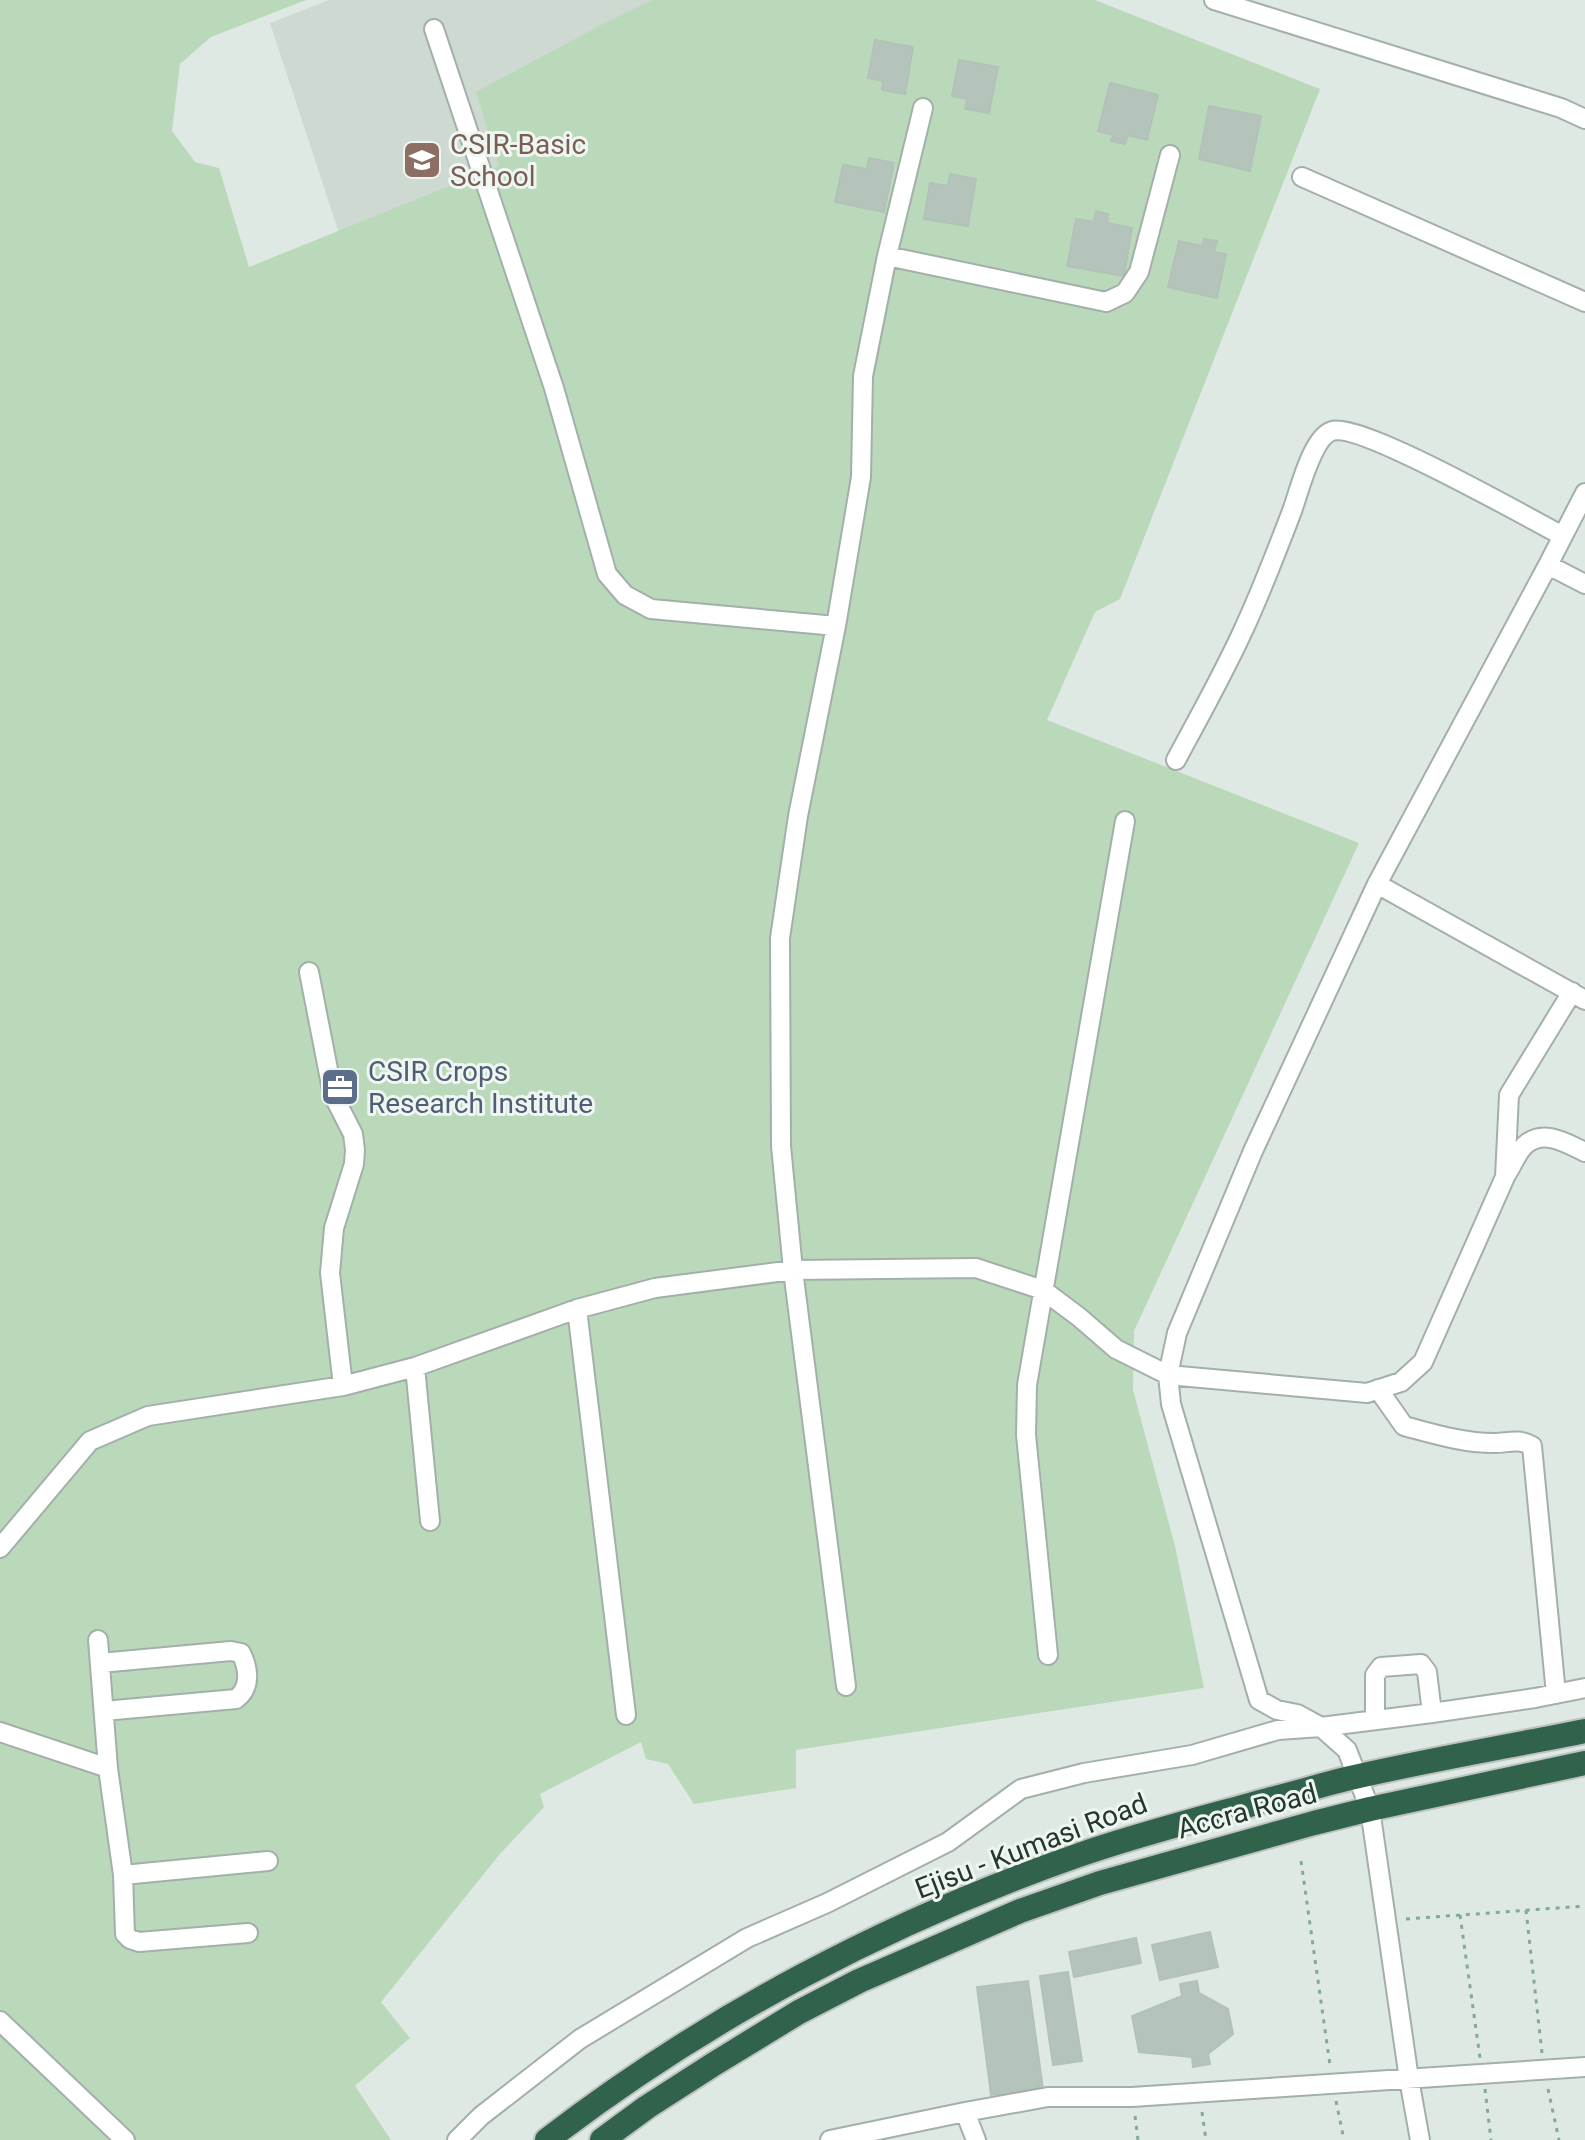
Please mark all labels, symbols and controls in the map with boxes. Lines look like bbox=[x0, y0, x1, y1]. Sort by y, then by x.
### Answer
place label: CSIR-Basic School bbox=[450, 128, 586, 193]
school or university icon: CSIR-Basic School bbox=[401, 139, 443, 181]
place label: CSIR Crops Research Institute bbox=[368, 1055, 593, 1120]
office icon: CSIR Crops Research Institute bbox=[319, 1066, 361, 1108]
street label: Accra Road bbox=[1174, 1777, 1320, 1845]
street label: Ejisu - Kumasi Road bbox=[910, 1787, 1152, 1905]

